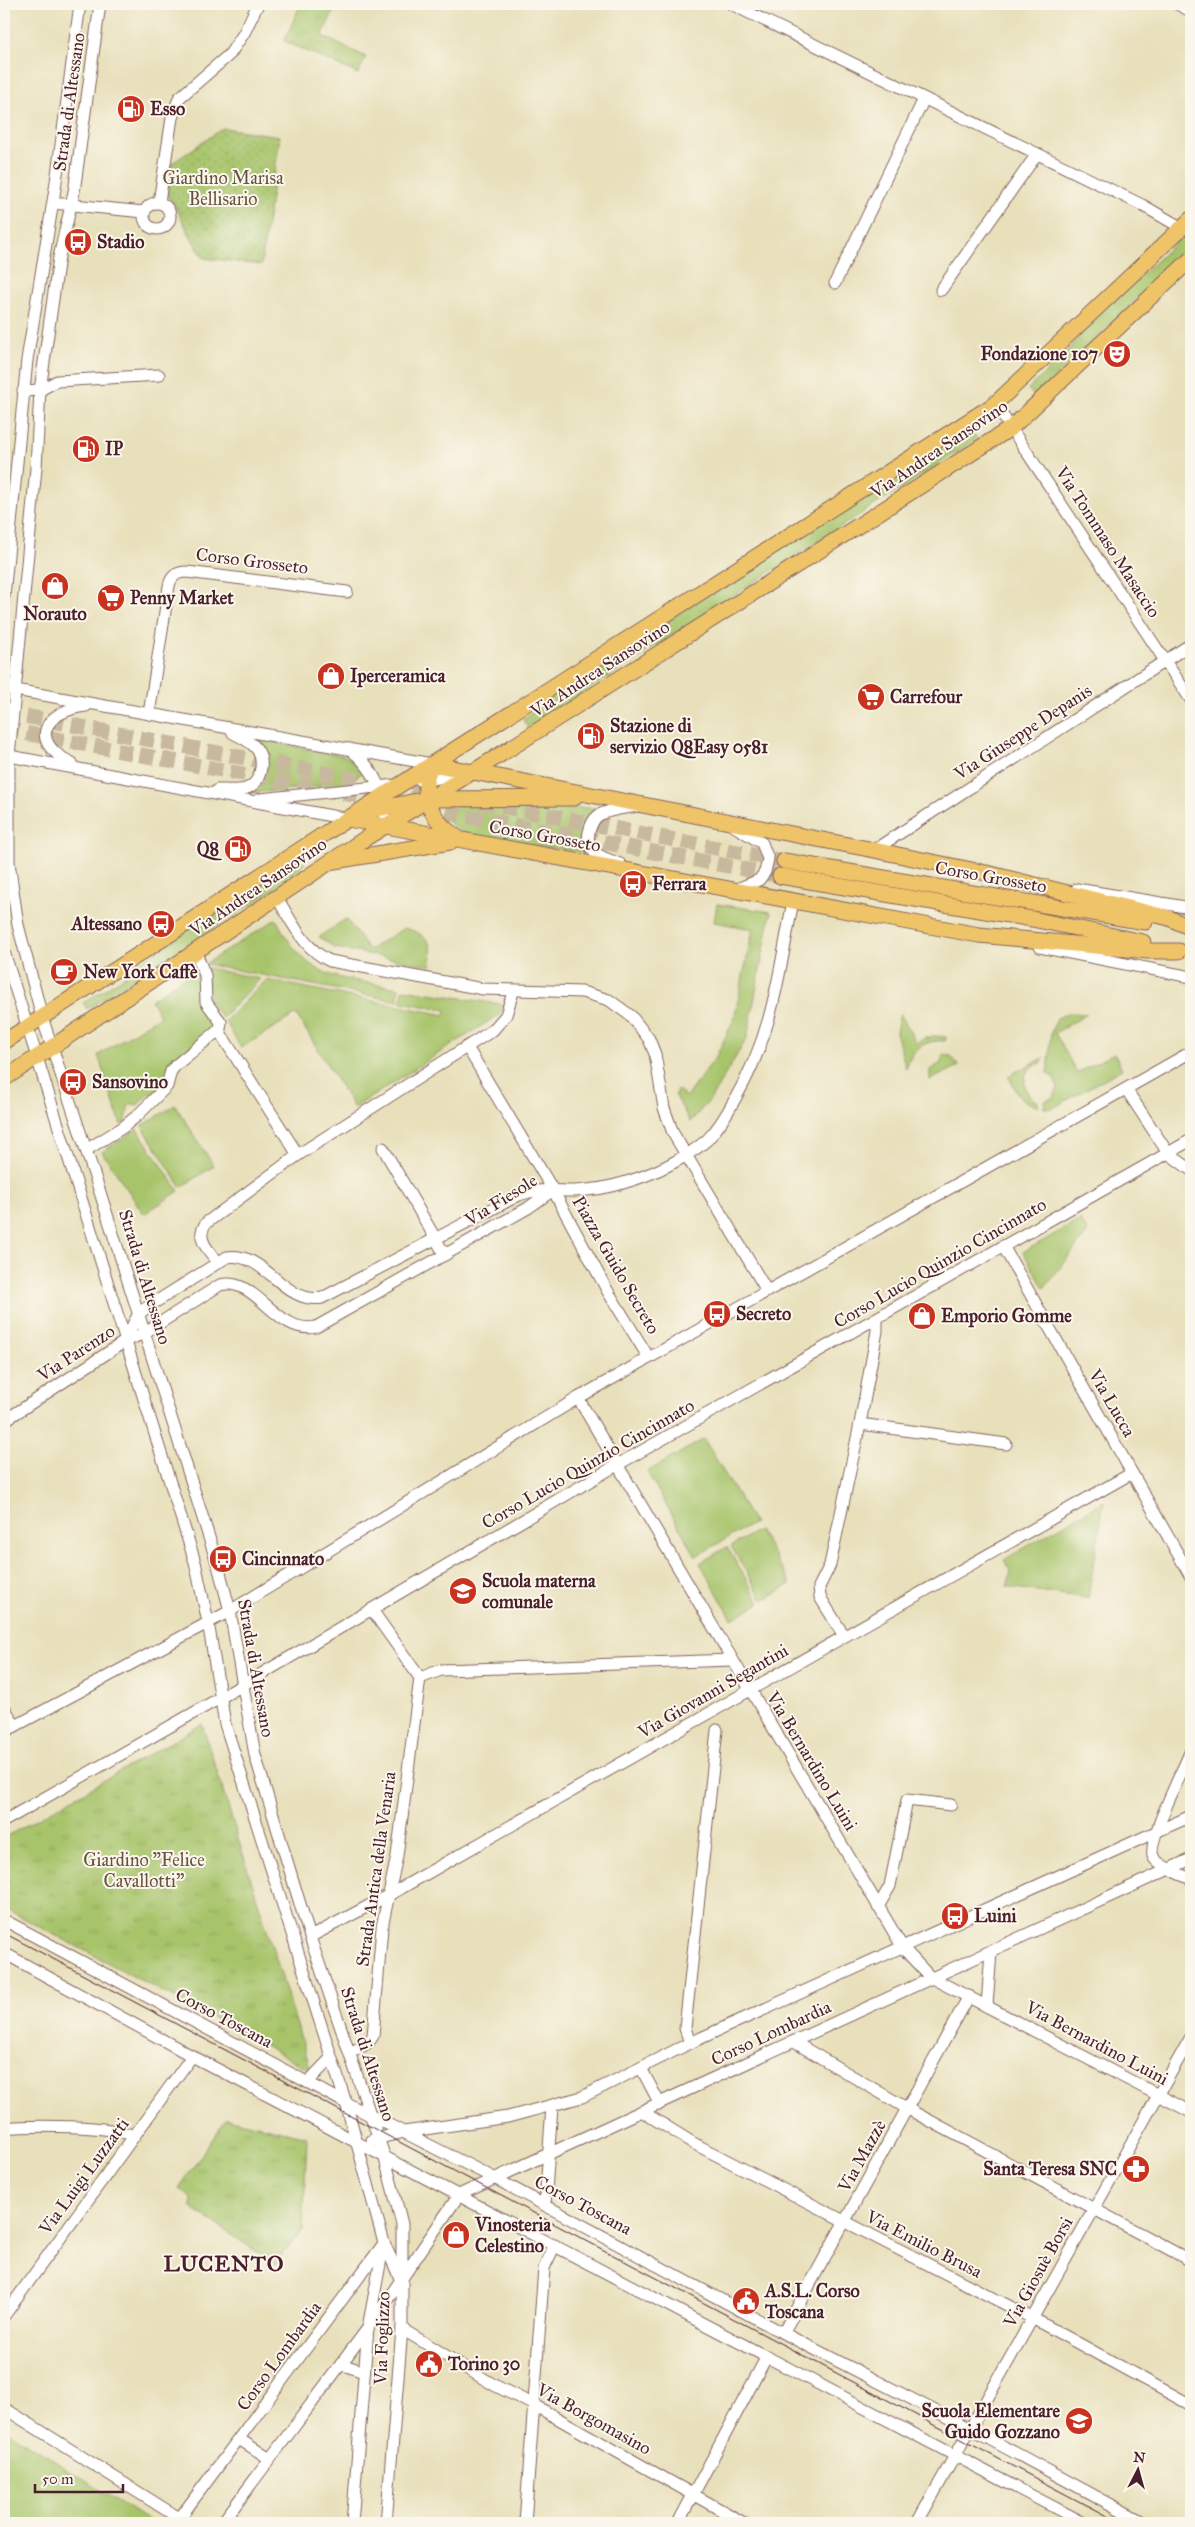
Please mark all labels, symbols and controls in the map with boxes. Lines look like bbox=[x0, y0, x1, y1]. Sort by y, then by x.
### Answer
street label: Strada di Altessano bbox=[48, 31, 90, 173]
fuel station icon: Esso bbox=[116, 94, 146, 124]
place label: Esso bbox=[150, 98, 185, 120]
park label: Giardino Marisa Bellisario bbox=[162, 167, 284, 210]
bus stop icon: Stadio bbox=[63, 227, 93, 257]
place label: Stadio bbox=[97, 231, 144, 253]
theatre icon: Fondazione 107 bbox=[1102, 339, 1132, 369]
place label: Fondazione 107 bbox=[980, 343, 1098, 365]
street label: Via Andrea Sansovino bbox=[865, 395, 1012, 504]
fuel station icon: IP bbox=[71, 434, 101, 464]
place label: IP bbox=[105, 438, 124, 460]
street label: Via Tommaso Masaccio bbox=[1050, 461, 1165, 622]
street label: Corso Grosseto bbox=[195, 543, 309, 579]
shop icon: Norauto bbox=[40, 571, 70, 601]
supermarket icon: Penny Market bbox=[96, 583, 126, 613]
place label: Penny Market bbox=[130, 587, 234, 610]
place label: Norauto bbox=[23, 603, 87, 625]
street label: Via Andrea Sansovino bbox=[526, 616, 674, 723]
shop icon: Iperceramica bbox=[316, 661, 346, 691]
place label: Iperceramica bbox=[350, 665, 446, 688]
street label: Via Giuseppe Depanis bbox=[949, 679, 1096, 785]
supermarket icon: Carrefour bbox=[856, 682, 886, 712]
place label: Carrefour bbox=[890, 686, 963, 708]
place label: Stazione di servizio Q8Easy 0581 bbox=[610, 715, 768, 759]
fuel station icon: Stazione di servizio Q8Easy 0581 bbox=[576, 721, 606, 751]
street label: Corso Grosseto bbox=[487, 815, 603, 857]
street label: Via Andrea Sansovino bbox=[184, 833, 331, 942]
fuel station icon: Q8 bbox=[223, 834, 253, 864]
place label: Q8 bbox=[197, 838, 223, 861]
street label: Corso Grosseto bbox=[933, 856, 1049, 898]
bus stop icon: Ferrara bbox=[618, 869, 648, 899]
place label: Ferrara bbox=[652, 873, 707, 895]
bus stop icon: Altessano bbox=[146, 909, 176, 939]
place label: Altessano bbox=[71, 913, 142, 935]
cafe icon: New York Caffè bbox=[49, 957, 79, 987]
place label: New York Caffè bbox=[83, 961, 198, 983]
bus stop icon: Sansovino bbox=[58, 1067, 88, 1097]
place label: Sansovino bbox=[92, 1071, 168, 1093]
street label: Via Fiesole bbox=[460, 1169, 541, 1231]
street label: Piazza Guido Secreto bbox=[568, 1192, 664, 1338]
street label: Corso Lucio Quinzio Cincinnato bbox=[830, 1193, 1050, 1333]
street label: Strada di Altessano bbox=[114, 1207, 176, 1347]
bus stop icon: Secreto bbox=[702, 1299, 732, 1329]
shop icon: Emporio Gomme bbox=[907, 1301, 937, 1331]
place label: Secreto bbox=[736, 1303, 791, 1325]
place label: Emporio Gomme bbox=[941, 1305, 1072, 1328]
street label: Via Parenzo bbox=[32, 1320, 119, 1387]
street label: Via Lucca bbox=[1083, 1364, 1140, 1441]
street label: Corso Lucio Quinzio Cincinnato bbox=[478, 1394, 698, 1534]
bus stop icon: Cincinnato bbox=[208, 1544, 238, 1574]
place label: Cincinnato bbox=[242, 1548, 324, 1570]
place label: Scuola materna comunale bbox=[482, 1570, 596, 1613]
school or university icon: Scuola materna comunale bbox=[448, 1576, 478, 1606]
street label: Strada di Altessano bbox=[233, 1597, 279, 1739]
street label: Via Giovanni Segantini bbox=[633, 1639, 793, 1744]
street label: Via Bernardino Luini bbox=[761, 1687, 862, 1835]
street label: Strada Antica della Venaria bbox=[351, 1770, 401, 1968]
park label: Giardino "Felice Cavallotti" bbox=[83, 1849, 205, 1892]
bus stop icon: Luini bbox=[940, 1901, 970, 1931]
place label: Luini bbox=[974, 1905, 1018, 1927]
street label: Corso Toscana bbox=[172, 1983, 277, 2053]
street label: Strada di Altessano bbox=[336, 1984, 400, 2124]
street label: Corso Lombardia bbox=[707, 1995, 835, 2070]
street label: Via Bernardino Luini bbox=[1021, 1996, 1172, 2090]
street label: Via Luigi Luzzatti bbox=[34, 2113, 135, 2240]
street label: Via Mazzè bbox=[833, 2116, 891, 2197]
pharmacy icon: Santa Teresa SNC bbox=[1121, 2154, 1151, 2184]
place label: Santa Teresa SNC bbox=[983, 2158, 1117, 2180]
street label: Corso Toscana bbox=[531, 2170, 636, 2240]
street label: Via Emilio Brusa bbox=[861, 2205, 986, 2283]
street label: Via Giosuè Borsi bbox=[998, 2213, 1077, 2332]
place label: Vinosteria Celestino bbox=[474, 2214, 552, 2257]
shop icon: Vinosteria Celestino bbox=[441, 2220, 471, 2250]
district label: LUCENTO bbox=[163, 2250, 285, 2277]
place label: A.S.L. Corso Toscana bbox=[764, 2280, 860, 2323]
public building icon: A.S.L. Corso Toscana bbox=[731, 2286, 761, 2316]
street label: Via Foglizzo bbox=[369, 2291, 396, 2386]
street label: Corso Lombardia bbox=[232, 2297, 326, 2415]
public building icon: Torino 30 bbox=[414, 2349, 444, 2379]
place label: Torino 30 bbox=[447, 2353, 520, 2376]
street label: Via Borgomasino bbox=[532, 2378, 655, 2460]
place label: Scuola Elementare Guido Gozzano bbox=[921, 2400, 1060, 2443]
school or university icon: Scuola Elementare Guido Gozzano bbox=[1064, 2406, 1094, 2436]
north arrow bbox=[1112, 2444, 1162, 2494]
text: N bbox=[1133, 2448, 1146, 2467]
scale bar bbox=[35, 2462, 122, 2494]
text: 50 m bbox=[42, 2470, 74, 2488]

